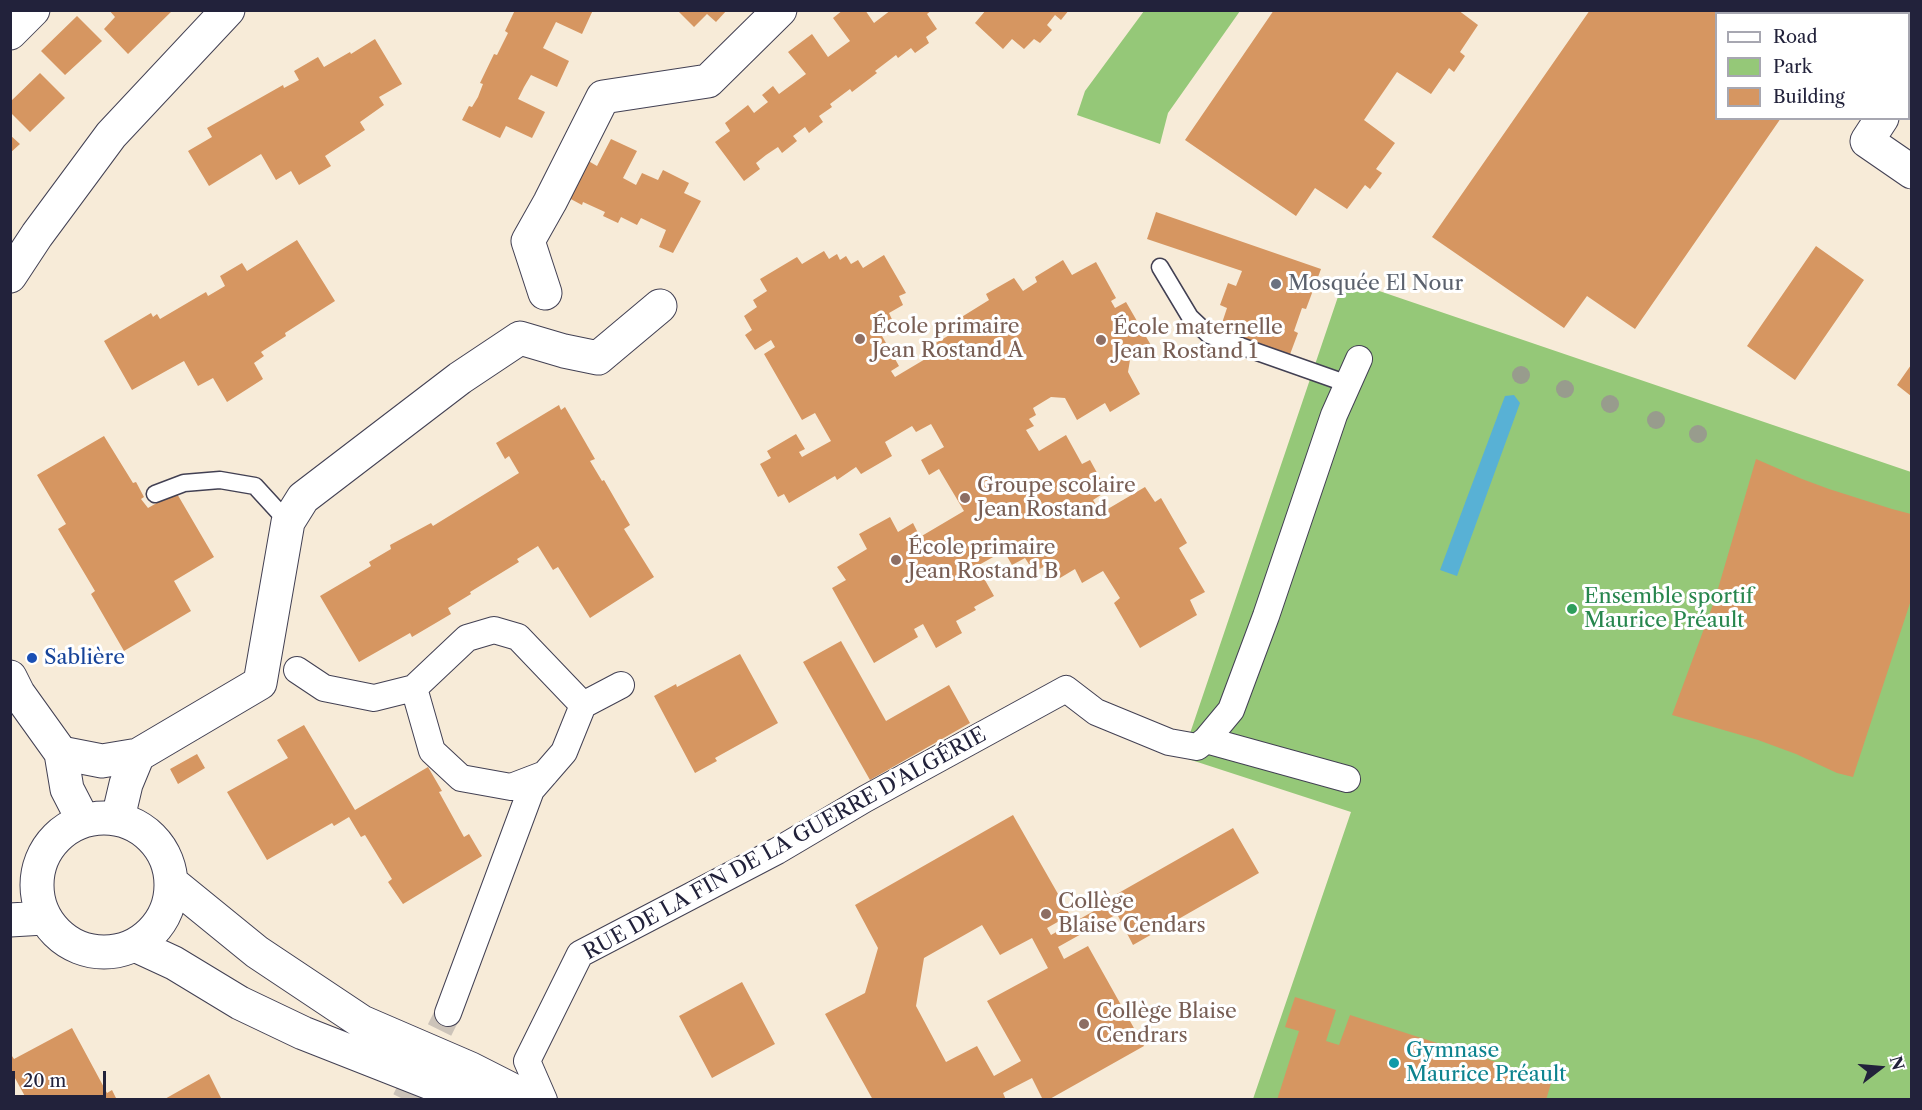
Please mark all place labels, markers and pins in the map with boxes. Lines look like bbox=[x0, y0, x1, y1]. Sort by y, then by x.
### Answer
place label: Mosquée El Nour bbox=[1288, 271, 1463, 297]
marker: Mosquée El Nour bbox=[1269, 277, 1283, 291]
place label: École primaire Jean Rostand A bbox=[872, 314, 1023, 364]
place label: École maternelle Jean Rostand 1 bbox=[1113, 315, 1283, 365]
marker: École primaire Jean Rostand A bbox=[853, 332, 867, 346]
marker: École maternelle Jean Rostand 1 bbox=[1094, 333, 1108, 347]
place label: Groupe scolaire Jean Rostand bbox=[977, 473, 1136, 523]
marker: Groupe scolaire Jean Rostand bbox=[958, 491, 972, 505]
place label: École primaire Jean Rostand B bbox=[908, 535, 1059, 585]
marker: École primaire Jean Rostand B bbox=[889, 553, 903, 567]
place label: Ensemble sportif Maurice Préault bbox=[1584, 584, 1753, 634]
marker: Ensemble sportif Maurice Préault bbox=[1565, 602, 1579, 616]
place label: Sablière bbox=[44, 645, 125, 671]
marker: Sablière bbox=[25, 651, 39, 665]
place label: Collège Blaise Cendars bbox=[1058, 889, 1206, 939]
marker: Collège Blaise Cendars bbox=[1039, 907, 1053, 921]
place label: Collège Blaise Cendrars bbox=[1096, 999, 1237, 1049]
marker: Collège Blaise Cendrars bbox=[1077, 1017, 1091, 1031]
place label: Gymnase Maurice Préault bbox=[1406, 1038, 1567, 1088]
marker: Gymnase Maurice Préault bbox=[1387, 1056, 1401, 1070]

